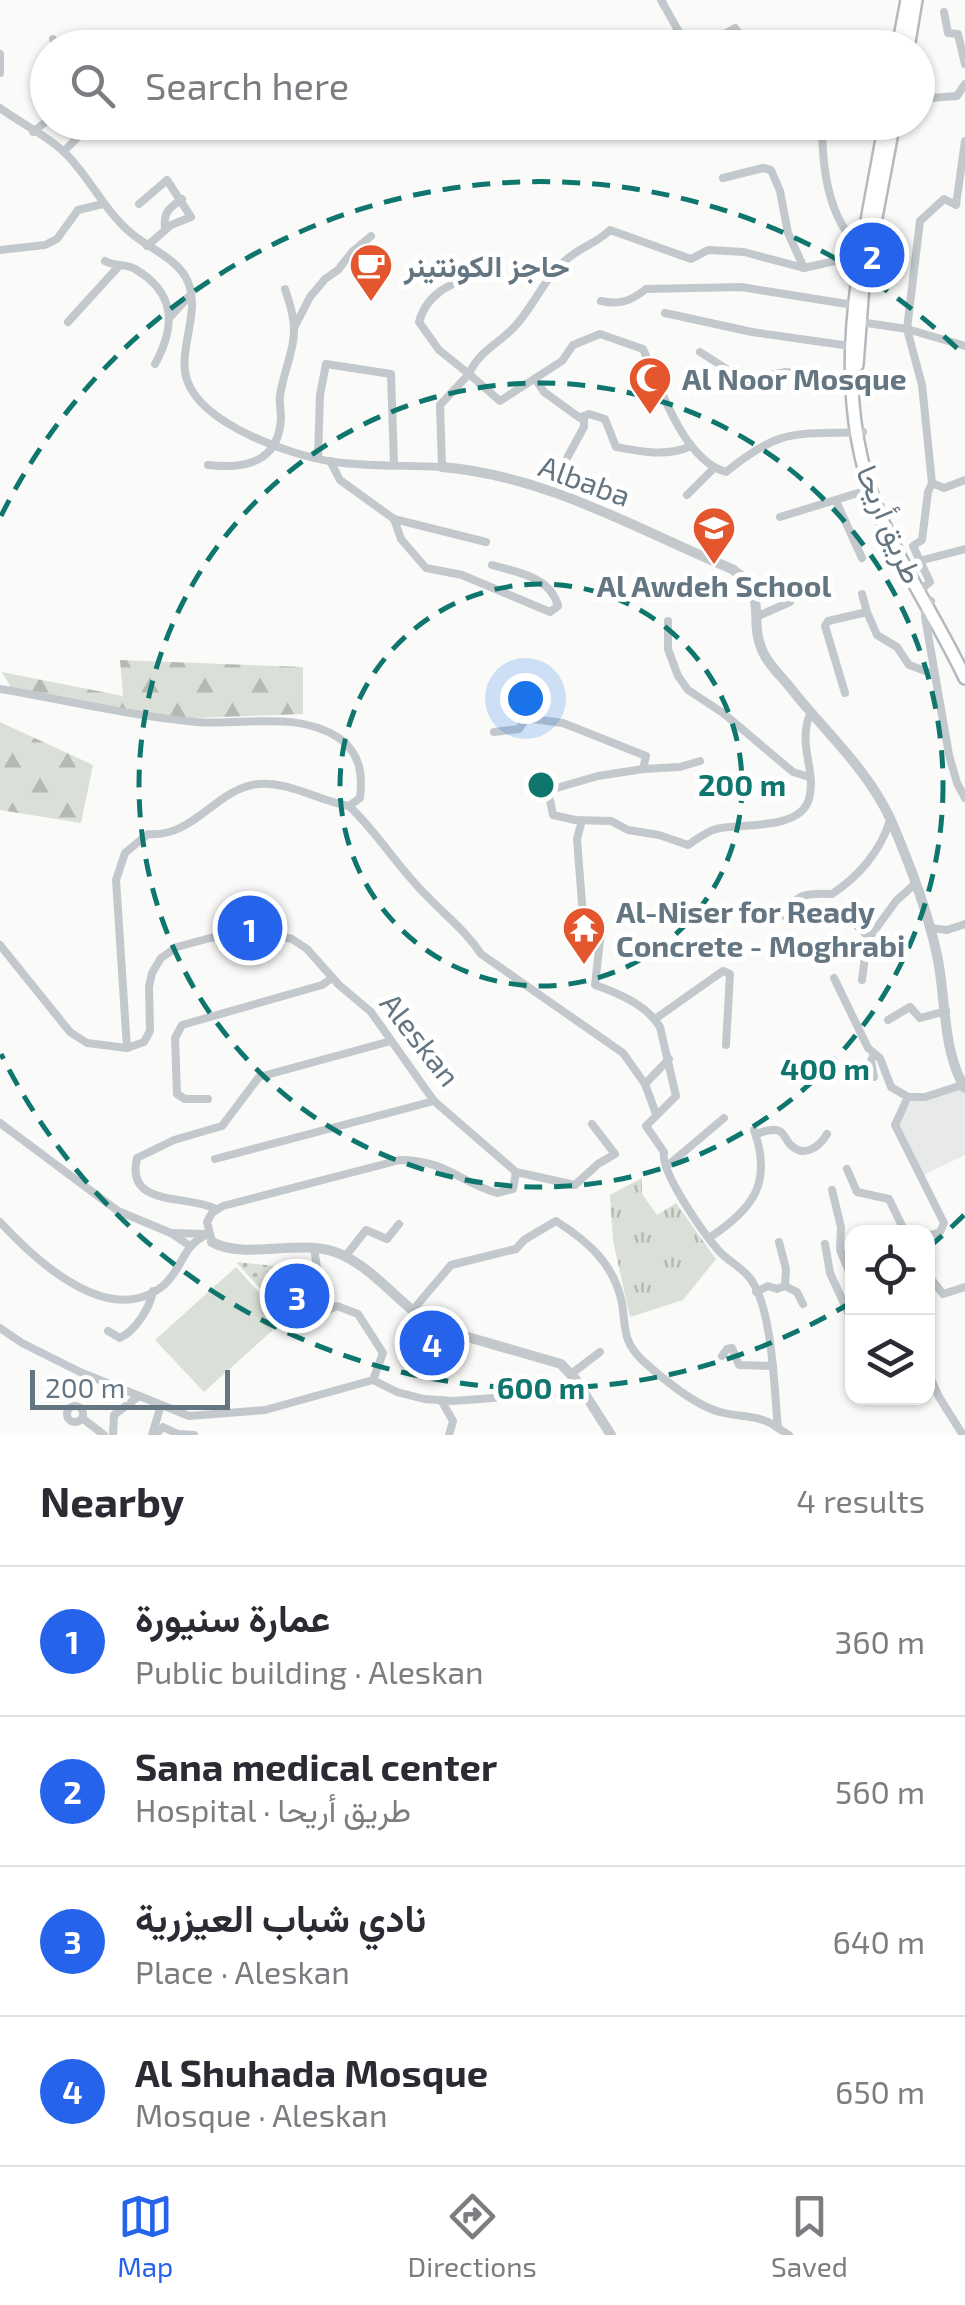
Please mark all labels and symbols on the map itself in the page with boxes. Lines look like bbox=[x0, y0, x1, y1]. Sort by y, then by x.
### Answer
pin: 2 bbox=[840, 218, 904, 292]
cafe icon: حاجز الكونتينر bbox=[348, 242, 394, 303]
place label: حاجز الكونتينر bbox=[403, 247, 570, 285]
mosque icon: Al Noor Mosque bbox=[627, 355, 673, 416]
place label: Al Noor Mosque bbox=[682, 360, 907, 396]
street label: Albaba bbox=[534, 447, 636, 513]
street label: طريق أريحا bbox=[848, 459, 932, 589]
school or university icon: Al Awdeh School bbox=[691, 505, 737, 566]
place label: Al Awdeh School bbox=[597, 567, 831, 603]
your location bbox=[500, 673, 551, 724]
text: 200 m bbox=[698, 766, 786, 802]
centre of rings bbox=[523, 767, 559, 803]
pin: 1 bbox=[218, 890, 282, 966]
place label: Al-Niser for Ready Concrete - Moghrabi bbox=[616, 893, 905, 963]
temple icon: Al-Niser for Ready Concrete - Moghrabi bbox=[561, 905, 607, 966]
street label: Aleskan bbox=[374, 985, 468, 1093]
text: 400 m bbox=[780, 1050, 870, 1086]
pin: 3 bbox=[264, 1258, 330, 1334]
pin: 4 bbox=[400, 1306, 464, 1380]
scale bar bbox=[30, 1365, 230, 1410]
text: 600 m bbox=[497, 1369, 585, 1405]

